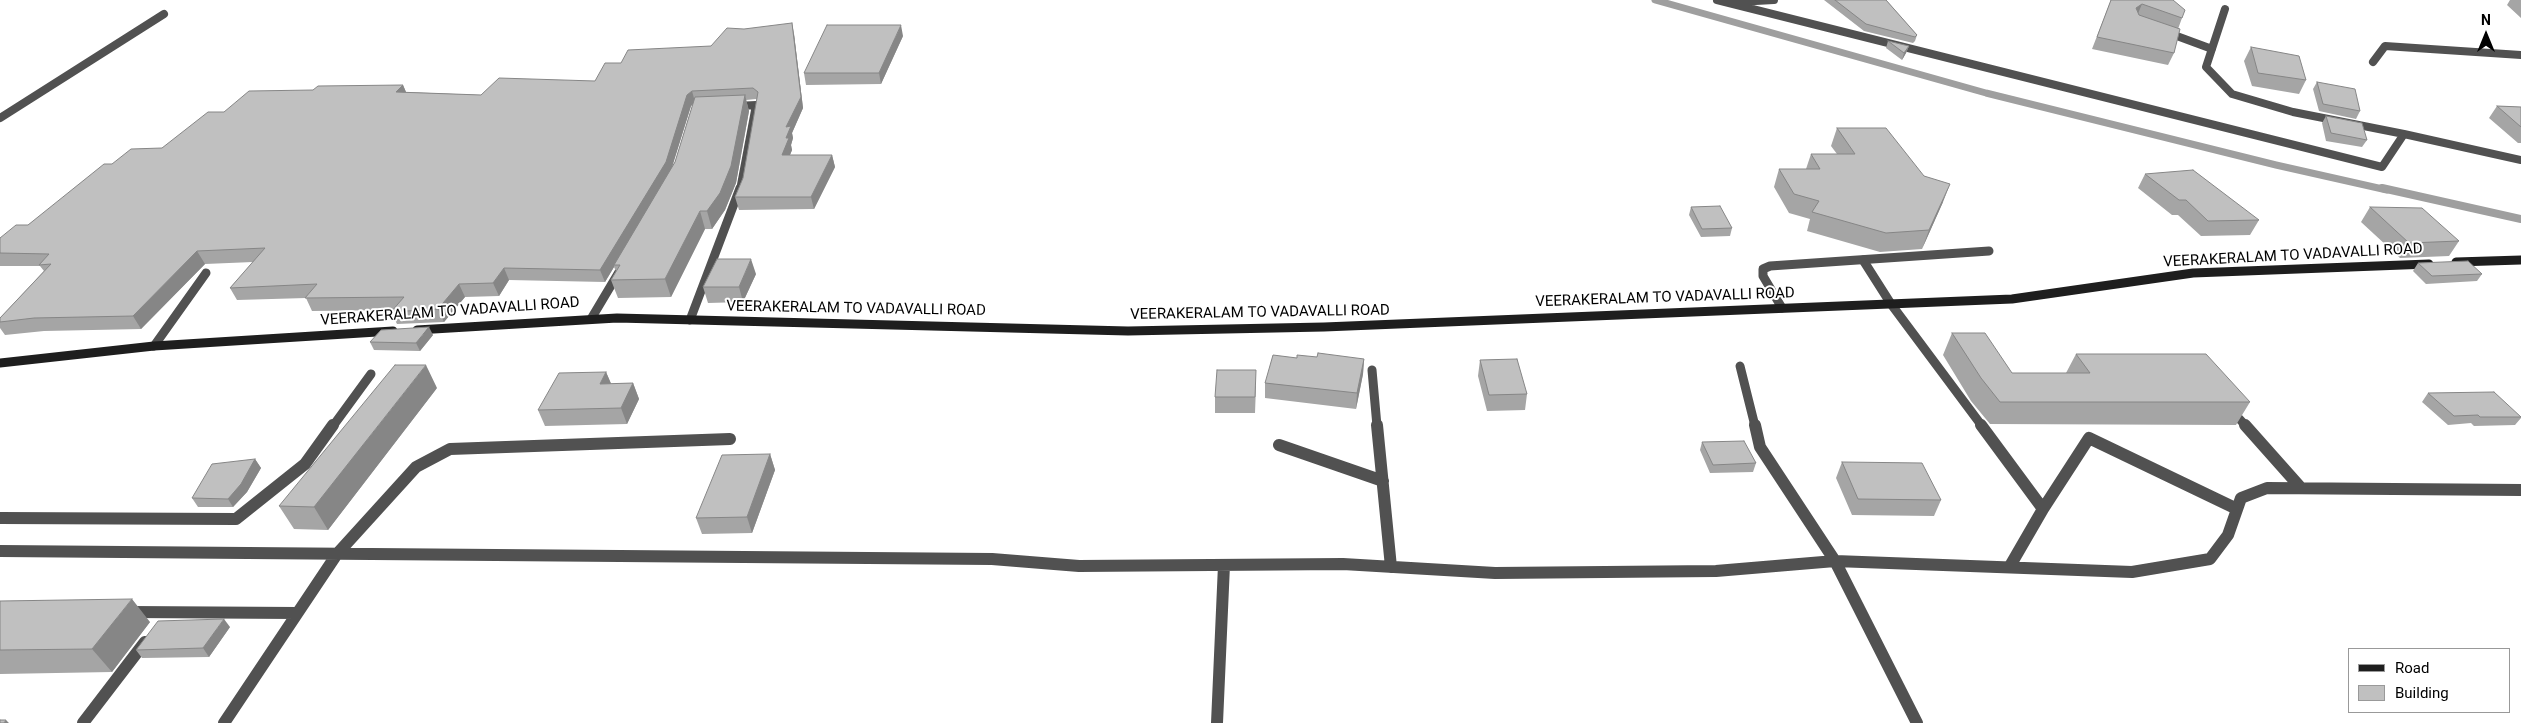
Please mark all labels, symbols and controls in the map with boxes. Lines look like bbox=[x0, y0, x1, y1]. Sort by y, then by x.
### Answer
north arrow bbox=[2461, 10, 2511, 60]
text: N bbox=[2481, 12, 2491, 28]
street label: VEERAKERALAM TO VADAVALLI ROAD bbox=[2163, 240, 2423, 272]
street label: VEERAKERALAM TO VADAVALLI ROAD bbox=[1535, 284, 1795, 312]
street label: VEERAKERALAM TO VADAVALLI ROAD bbox=[320, 294, 580, 330]
street label: VEERAKERALAM TO VADAVALLI ROAD bbox=[726, 298, 986, 320]
street label: VEERAKERALAM TO VADAVALLI ROAD bbox=[1130, 302, 1390, 324]
legend bbox=[2348, 648, 2511, 713]
text: Road bbox=[2395, 659, 2429, 677]
text: Building bbox=[2395, 684, 2449, 702]

